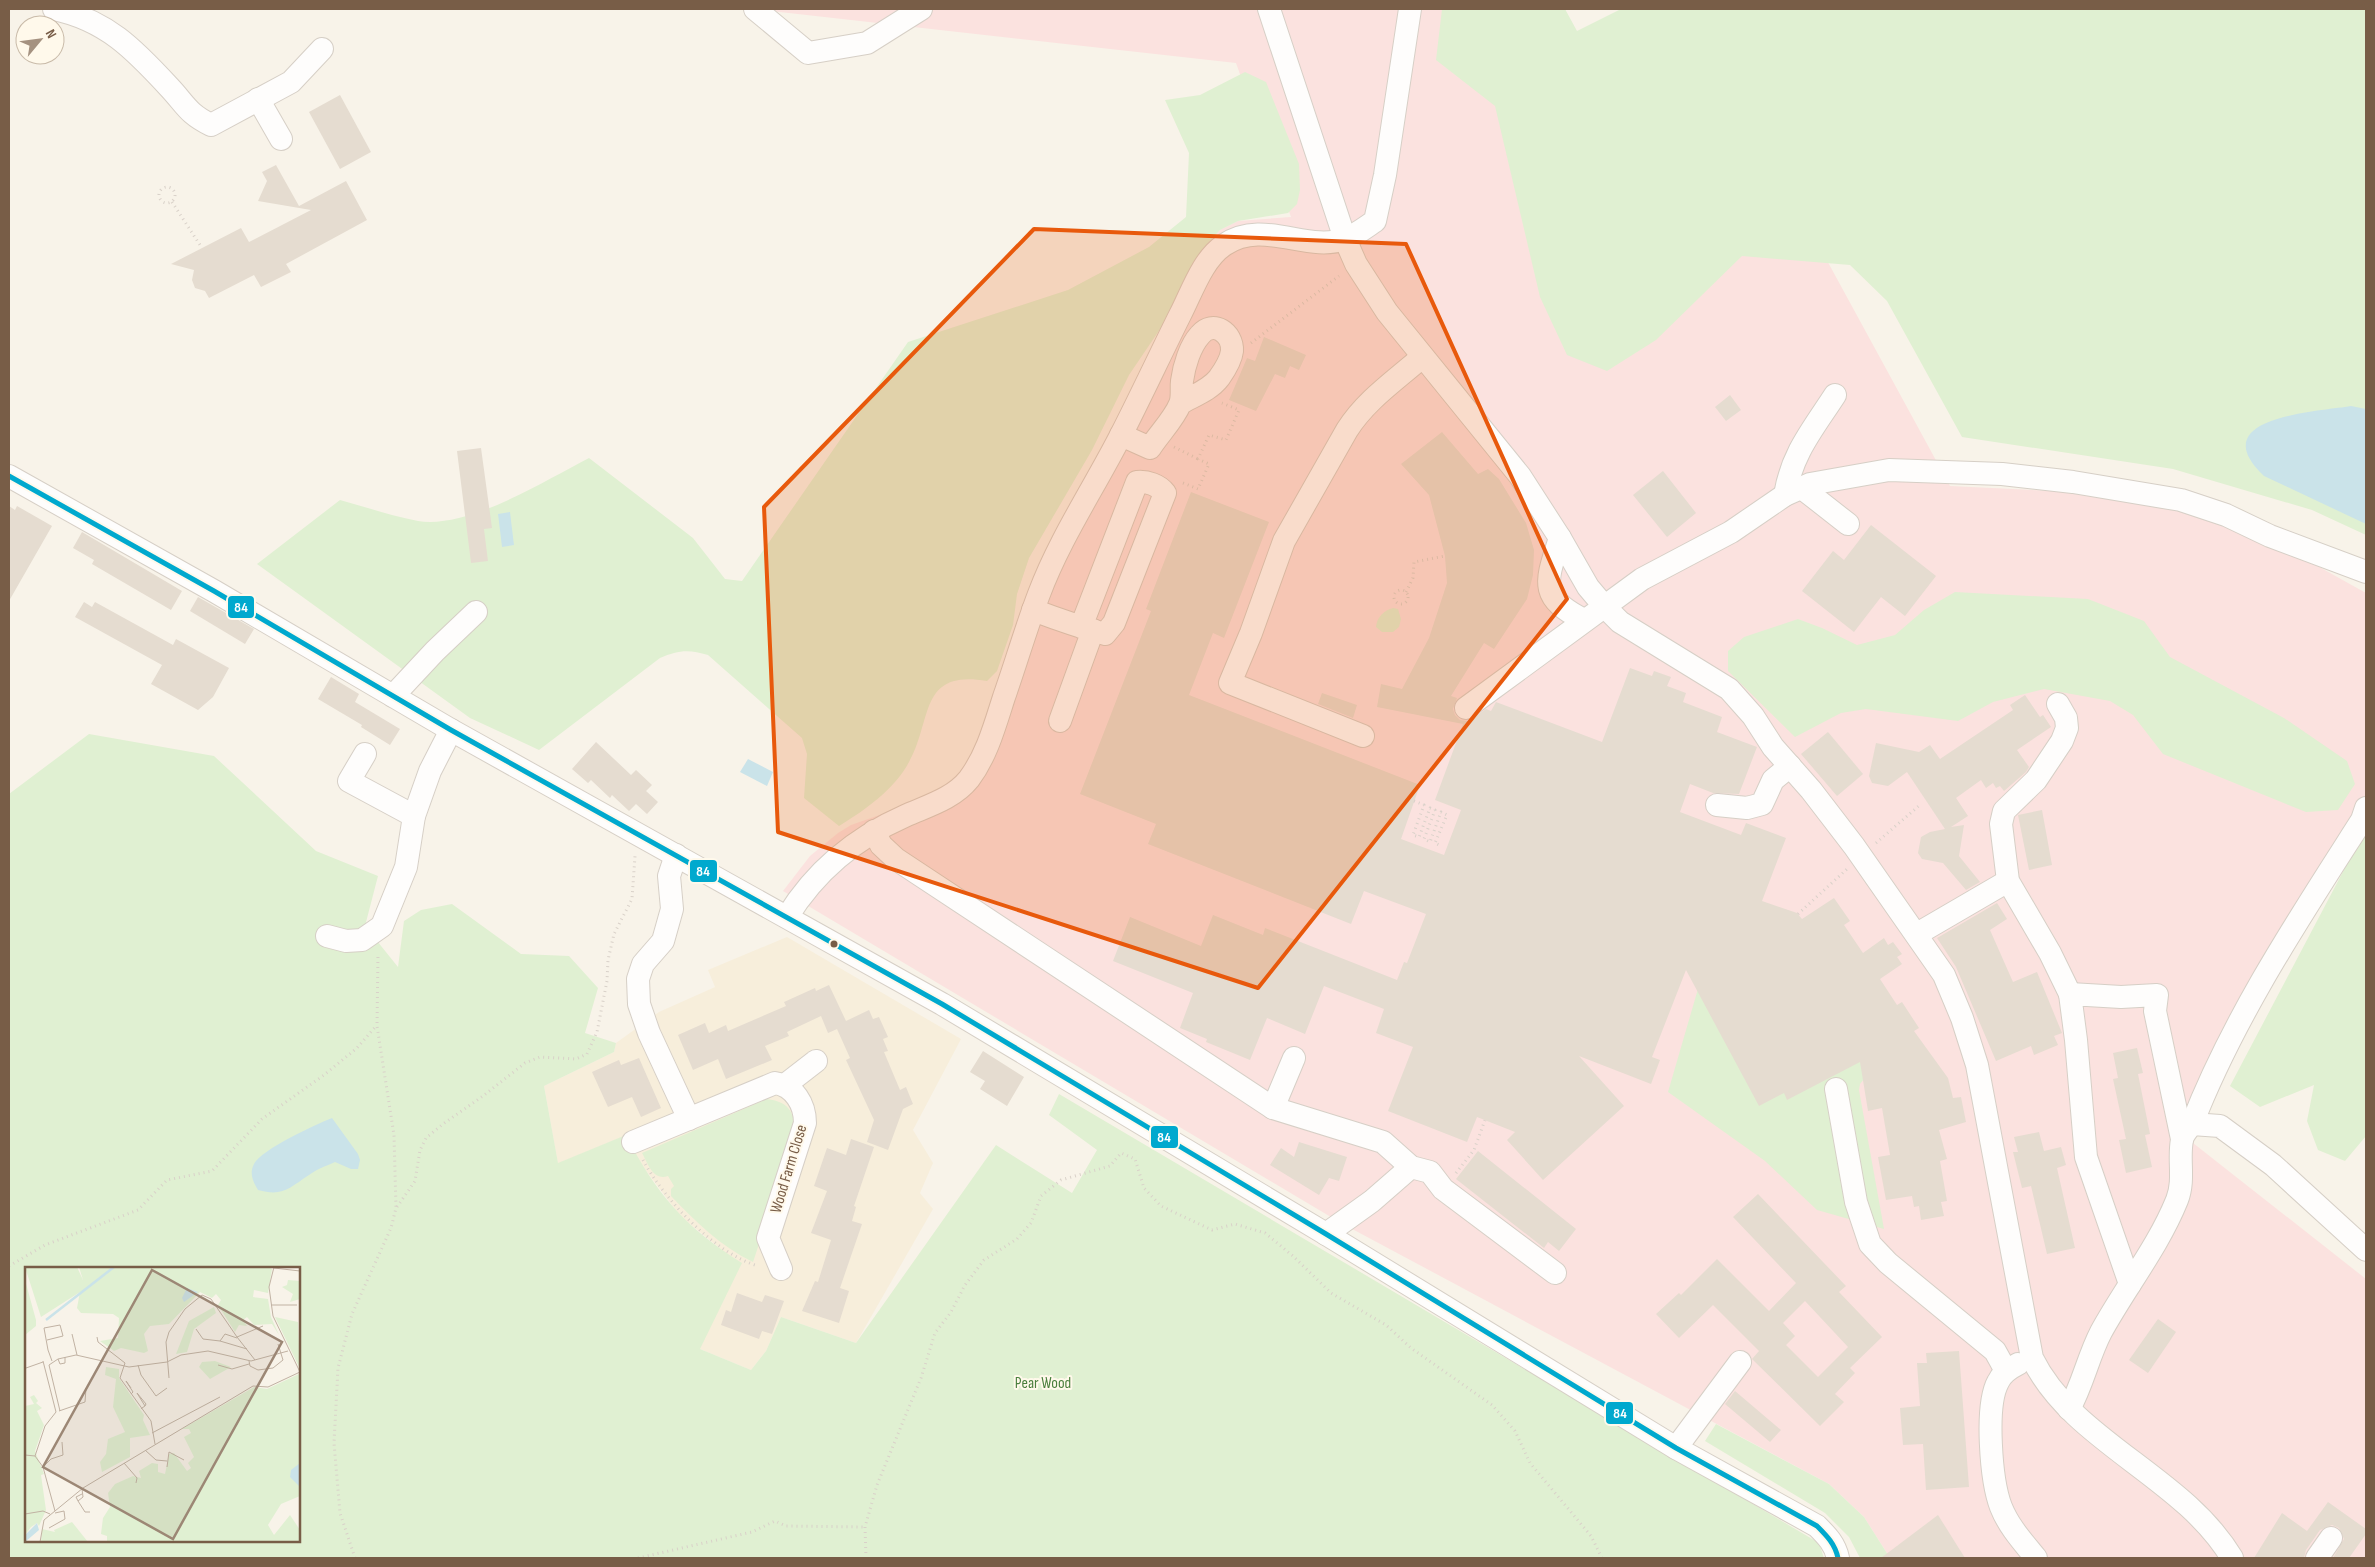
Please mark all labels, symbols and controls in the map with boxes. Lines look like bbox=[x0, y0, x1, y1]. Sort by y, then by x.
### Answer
north arrow bbox=[15, 15, 65, 65]
text: N bbox=[42, 27, 60, 41]
line badge: 84 bbox=[227, 595, 255, 619]
text: 84 bbox=[234, 599, 248, 616]
line badge: 84 bbox=[689, 859, 718, 883]
text: 84 bbox=[696, 863, 710, 880]
unlabelled marker bbox=[829, 939, 839, 949]
street label: Wood Farm Close bbox=[767, 1122, 811, 1216]
line badge: 84 bbox=[1150, 1125, 1179, 1149]
text: 84 bbox=[1157, 1129, 1171, 1146]
inset map bbox=[25, 1267, 300, 1542]
park label: Pear Wood bbox=[1015, 1374, 1071, 1393]
line badge: 84 bbox=[1605, 1401, 1634, 1425]
text: 84 bbox=[1613, 1405, 1627, 1422]

